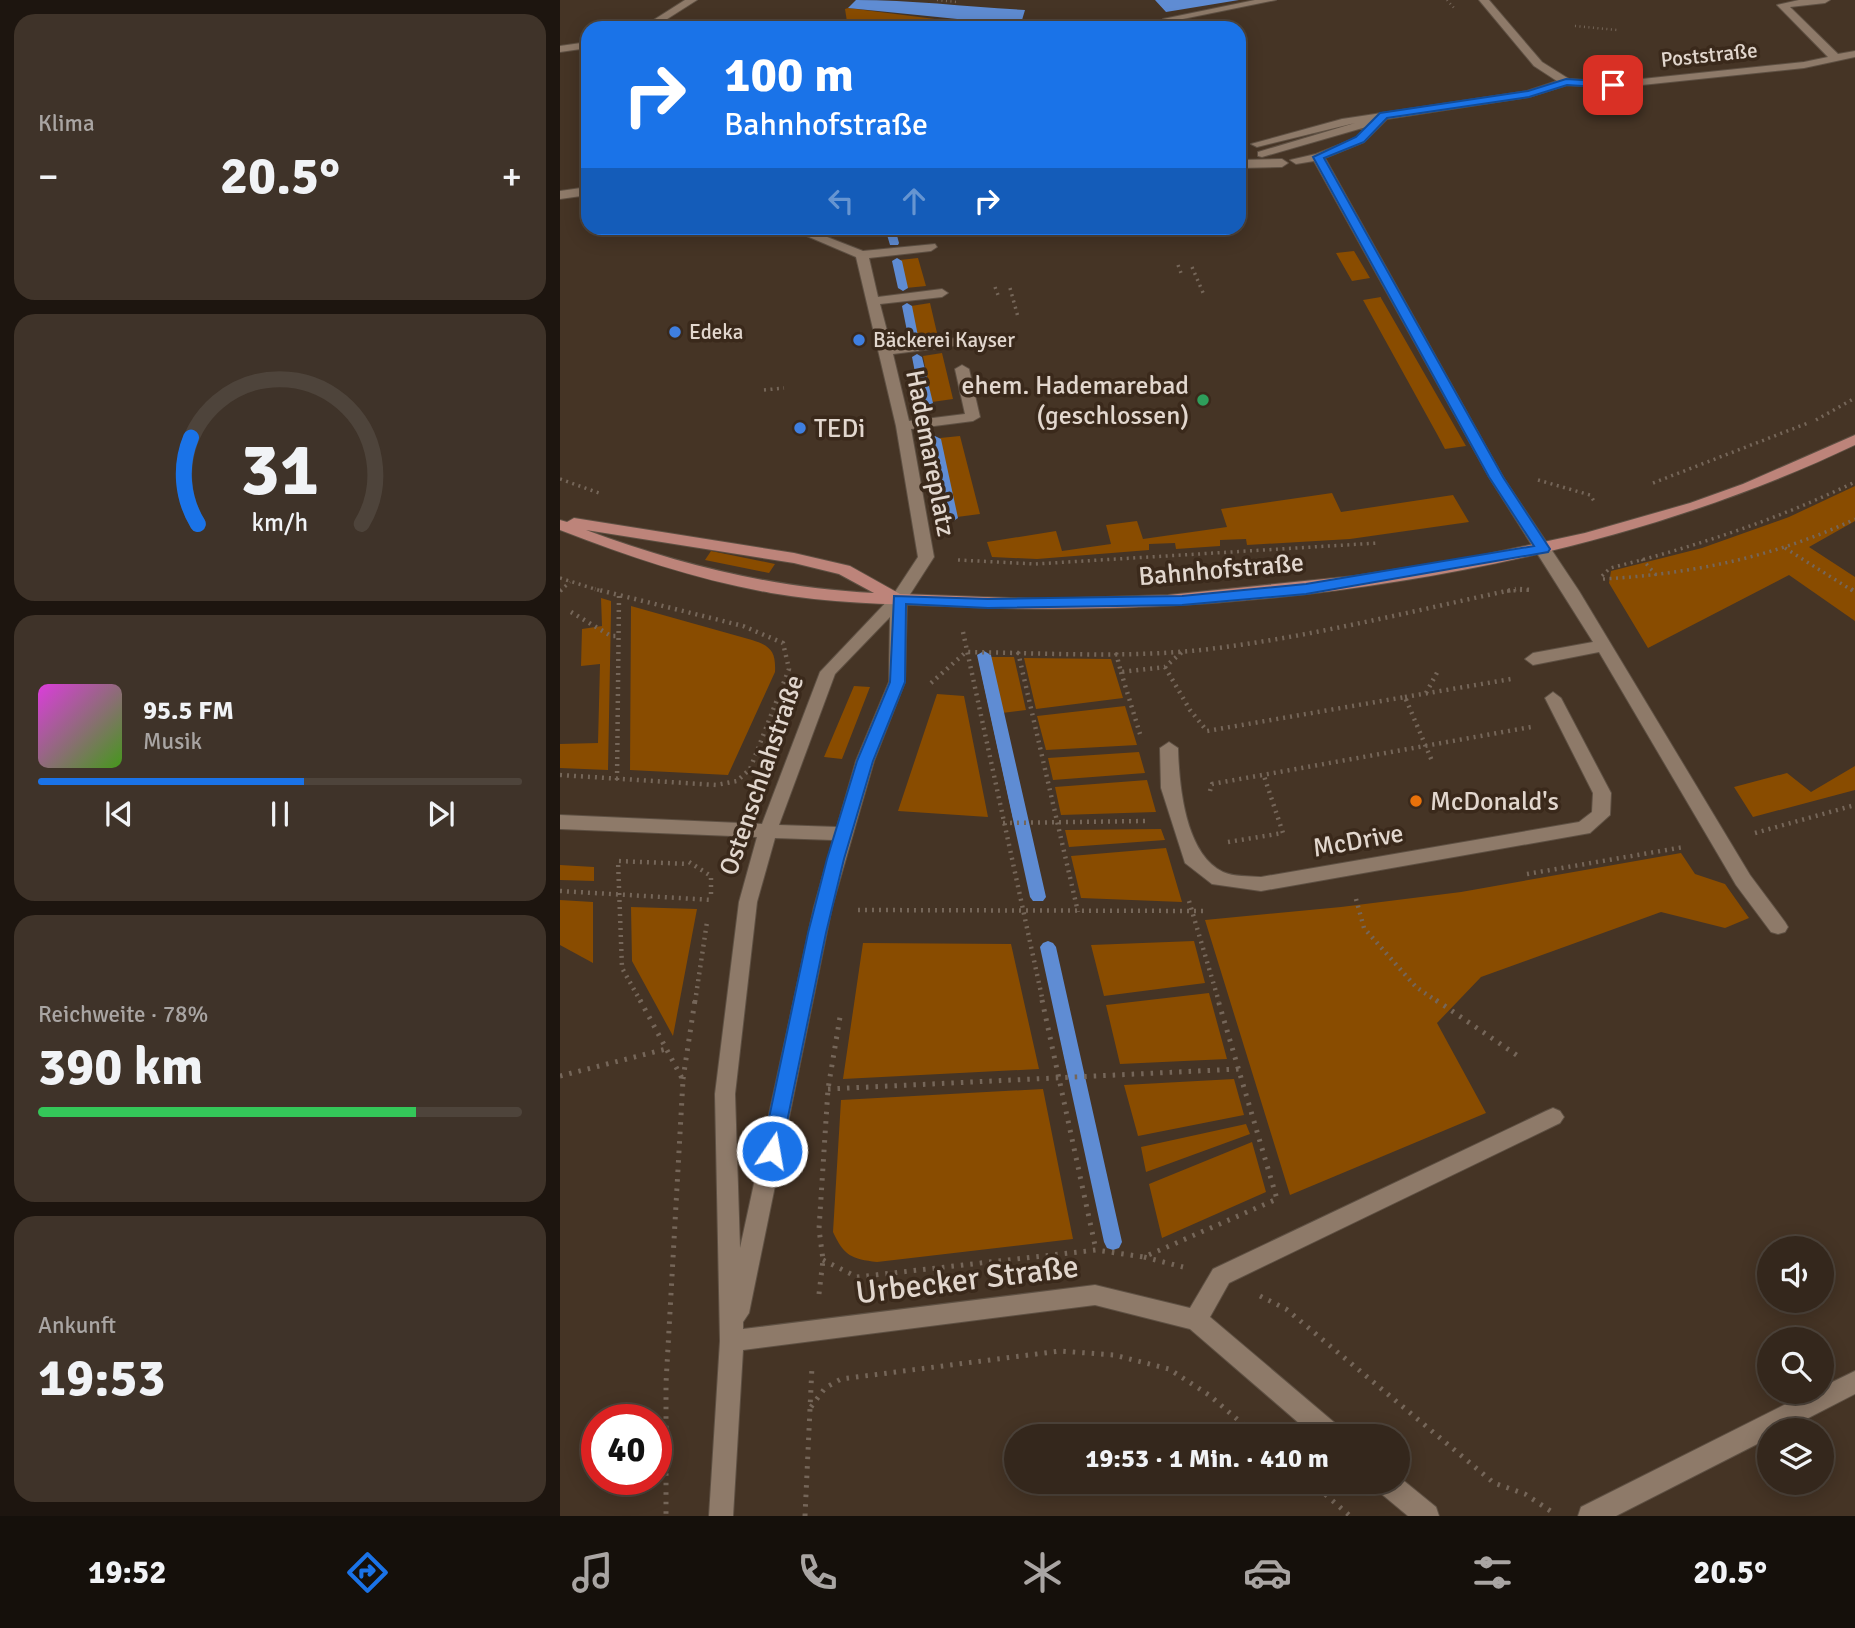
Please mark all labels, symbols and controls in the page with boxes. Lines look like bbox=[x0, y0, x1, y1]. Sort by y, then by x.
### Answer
street label: Poststraße bbox=[1659, 37, 1759, 73]
text: 100 m bbox=[724, 45, 854, 105]
icon: right bbox=[609, 49, 700, 140]
pin bbox=[1583, 55, 1643, 115]
icon: arrive bbox=[1594, 66, 1632, 104]
text: Bahnhofstraße bbox=[724, 105, 928, 144]
text: Klima bbox=[38, 109, 95, 138]
text: 20.5° bbox=[220, 144, 340, 208]
text: − bbox=[38, 153, 59, 200]
text: + bbox=[501, 153, 522, 200]
icon: left bbox=[822, 182, 860, 220]
icon: ahead bbox=[895, 182, 933, 220]
icon: right bbox=[968, 182, 1006, 220]
place label: Edeka bbox=[689, 319, 743, 345]
marker: Edeka bbox=[667, 324, 683, 340]
place label: Bäckerei Kayser bbox=[873, 327, 1015, 353]
marker: Bäckerei Kayser bbox=[851, 332, 867, 348]
street label: Hademareplatz bbox=[898, 367, 962, 539]
place label: ehem. Hademarebad (geschlossen) bbox=[962, 370, 1189, 432]
marker: ehem. Hademarebad (geschlossen) bbox=[1195, 392, 1211, 408]
place label: TEDi bbox=[814, 413, 865, 445]
marker: TEDi bbox=[792, 420, 808, 436]
text: 31 bbox=[241, 426, 319, 515]
text: km/h bbox=[252, 506, 308, 537]
street label: Bahnhofstraße bbox=[1137, 547, 1305, 593]
street label: Ostenschlahstraße bbox=[713, 671, 811, 880]
text: 95.5 FM bbox=[143, 695, 234, 727]
text: Musik bbox=[143, 727, 202, 756]
place label: McDonald's bbox=[1430, 786, 1559, 818]
marker: McDonald's bbox=[1408, 793, 1424, 809]
icon: previous bbox=[100, 795, 138, 833]
icon: pause bbox=[261, 795, 299, 833]
icon: next bbox=[422, 795, 460, 833]
street label: McDrive bbox=[1310, 817, 1406, 865]
text: Reichweite · 78% bbox=[38, 1000, 208, 1029]
text: 390 km bbox=[38, 1035, 203, 1099]
position arrow bbox=[735, 1114, 809, 1188]
map controls bbox=[1757, 1236, 1834, 1495]
button: sound bbox=[1757, 1236, 1834, 1313]
street label: Urbecker Straße bbox=[853, 1246, 1081, 1313]
text: Ankunft bbox=[38, 1311, 116, 1340]
button: search bbox=[1757, 1327, 1834, 1404]
text: 19:53 bbox=[38, 1346, 166, 1410]
speed limit sign: 40 bbox=[581, 1404, 672, 1495]
button: layers bbox=[1757, 1418, 1834, 1495]
text: 19:53 · 1 Min. · 410 m bbox=[1085, 1443, 1329, 1475]
icon: directions bbox=[343, 1548, 392, 1597]
icon: music bbox=[568, 1548, 617, 1597]
icon: phone bbox=[793, 1548, 842, 1597]
icon: climate bbox=[1018, 1548, 1067, 1597]
icon: car bbox=[1243, 1548, 1292, 1597]
icon: filters bbox=[1468, 1548, 1517, 1597]
text: 19:52 bbox=[88, 1553, 167, 1592]
text: 20.5° bbox=[1693, 1553, 1767, 1592]

